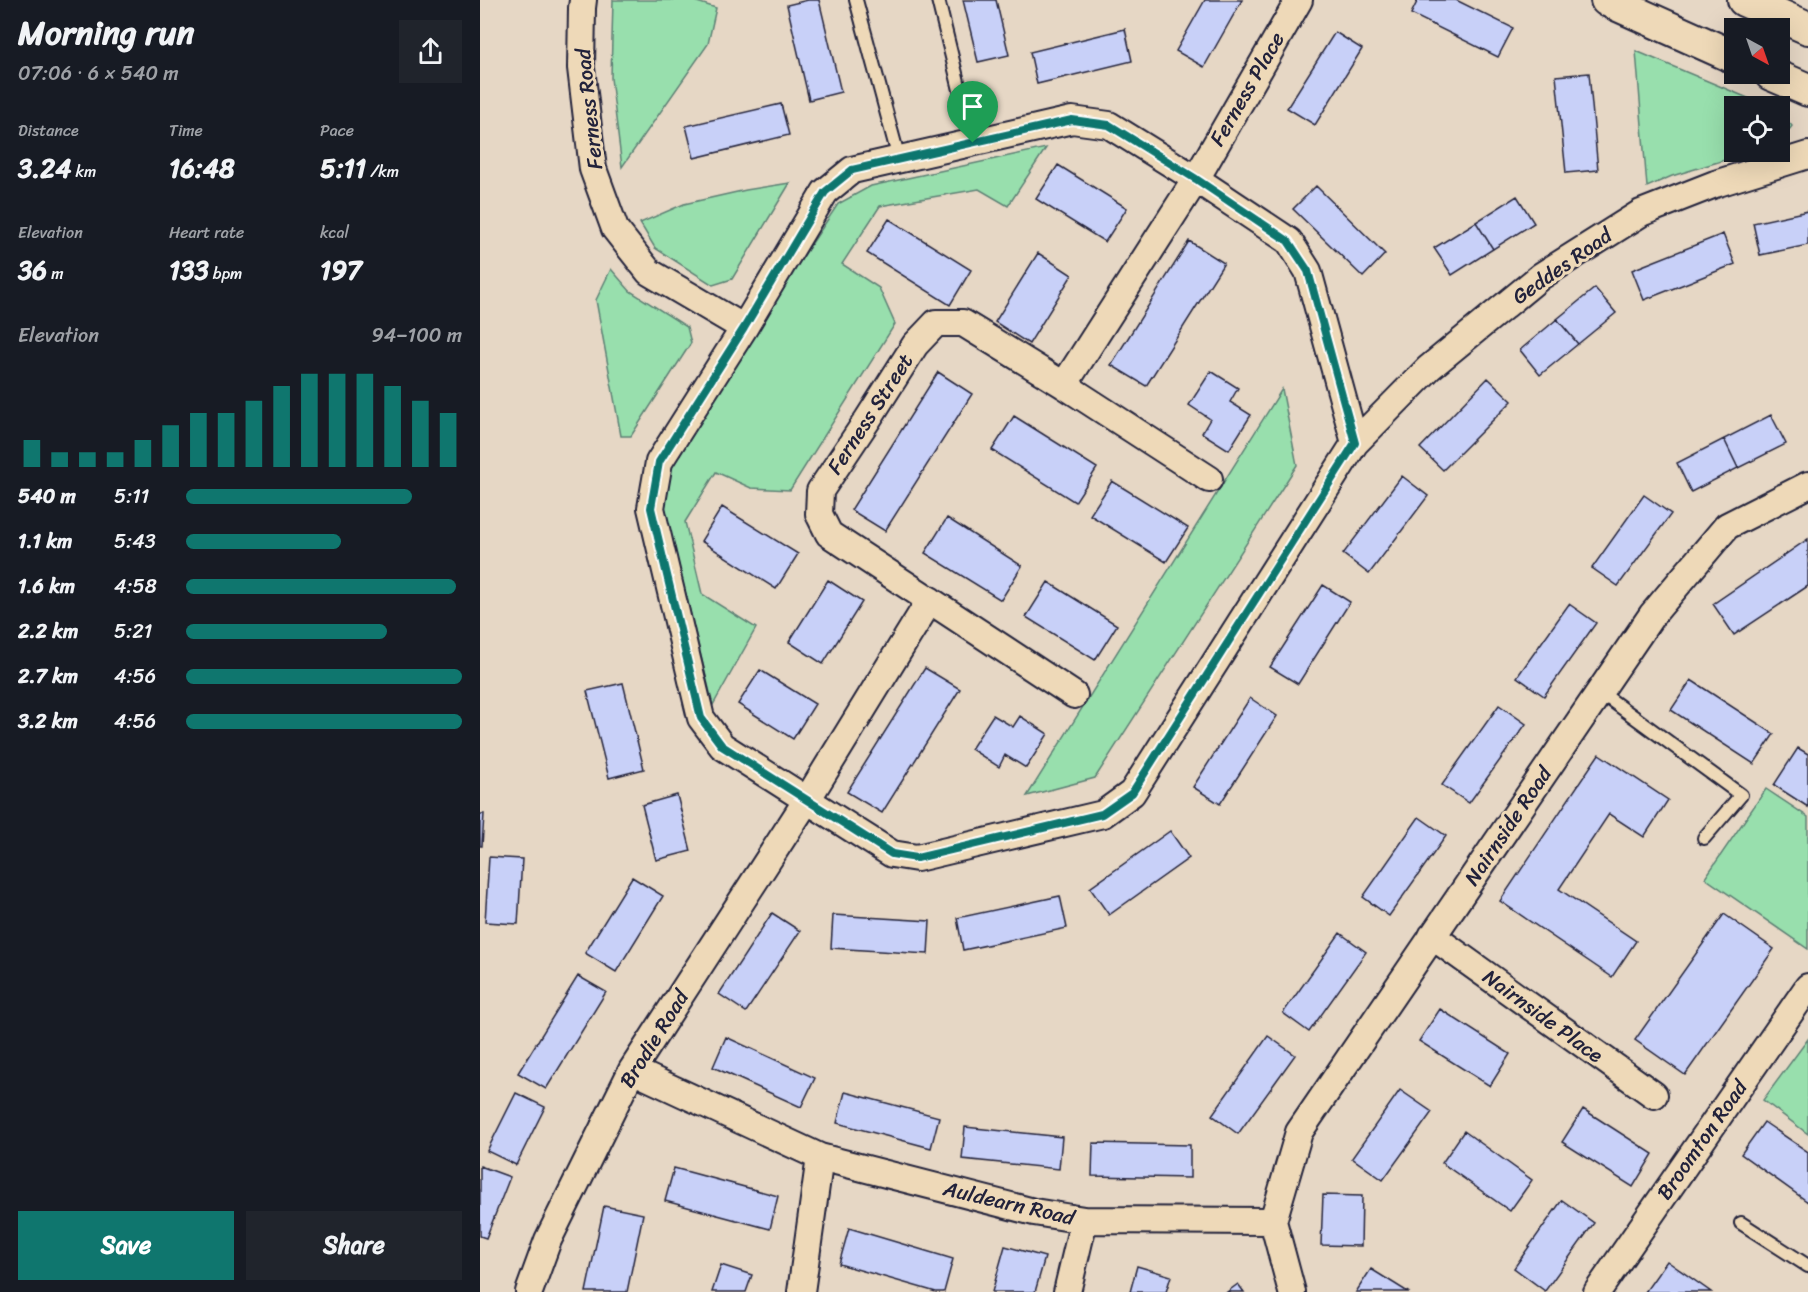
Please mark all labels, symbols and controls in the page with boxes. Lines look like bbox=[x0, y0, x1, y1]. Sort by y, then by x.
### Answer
text: Morning run bbox=[18, 4, 194, 62]
north arrow bbox=[1724, 18, 1790, 84]
map controls bbox=[1724, 18, 1790, 162]
button: share bbox=[399, 20, 462, 83]
street label: Ferness Place bbox=[1199, 24, 1295, 154]
street label: Ferness Road bbox=[564, 45, 614, 171]
text: 07:06 · 6 × 540 m bbox=[18, 56, 179, 91]
pin bbox=[947, 81, 998, 143]
icon: arrive bbox=[956, 90, 989, 123]
button: locate bbox=[1724, 96, 1790, 162]
text: Distance bbox=[18, 116, 79, 145]
text: Time bbox=[169, 116, 203, 145]
text: Pace bbox=[320, 116, 354, 145]
text: 3.24 bbox=[18, 145, 71, 191]
text: 16:48 bbox=[169, 145, 235, 191]
text: 5:11 bbox=[320, 145, 366, 191]
text: km bbox=[71, 157, 96, 186]
text: /km bbox=[366, 157, 399, 186]
street label: Geddes Road bbox=[1504, 216, 1622, 315]
text: Elevation bbox=[18, 218, 83, 247]
text: Heart rate bbox=[169, 218, 244, 247]
text: kcal bbox=[320, 218, 349, 247]
text: 36 bbox=[18, 247, 47, 293]
text: 133 bbox=[169, 247, 209, 293]
text: 197 bbox=[320, 247, 362, 293]
text: m bbox=[47, 259, 64, 288]
text: bpm bbox=[209, 259, 242, 288]
text: Elevation bbox=[18, 318, 99, 353]
text: 94–100 m bbox=[371, 318, 462, 353]
street label: Ferness Street bbox=[816, 346, 924, 482]
text: 540 m bbox=[18, 479, 76, 514]
text: 5:11 bbox=[114, 479, 149, 514]
text: 1.1 km bbox=[18, 524, 72, 559]
text: 5:43 bbox=[114, 524, 156, 559]
text: 1.6 km bbox=[18, 569, 75, 604]
text: 4:58 bbox=[114, 569, 157, 604]
text: 2.2 km bbox=[18, 614, 78, 649]
text: 5:21 bbox=[114, 614, 152, 649]
text: 2.7 km bbox=[18, 659, 78, 694]
text: 4:56 bbox=[114, 659, 156, 694]
text: 3.2 km bbox=[18, 704, 78, 739]
text: 4:56 bbox=[114, 704, 156, 739]
street label: Nairnside Road bbox=[1454, 757, 1563, 894]
street label: Nairnside Place bbox=[1474, 959, 1612, 1073]
street label: Brodie Road bbox=[609, 981, 700, 1096]
street label: Broomton Road bbox=[1646, 1070, 1759, 1208]
street label: Auldearn Road bbox=[939, 1169, 1080, 1237]
button: Save bbox=[18, 1211, 234, 1280]
button: Share bbox=[246, 1211, 462, 1280]

